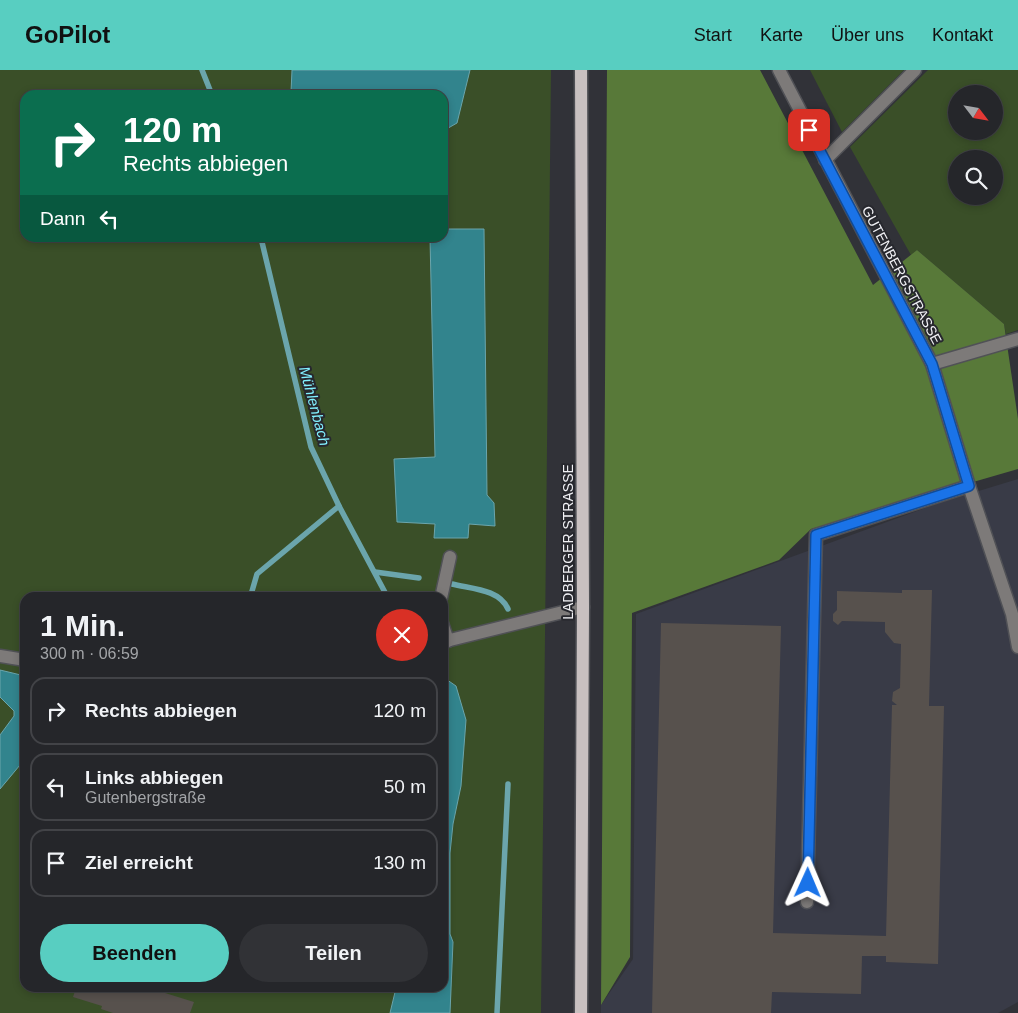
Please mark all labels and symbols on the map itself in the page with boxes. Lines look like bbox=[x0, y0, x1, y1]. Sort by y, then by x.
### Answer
north arrow bbox=[948, 85, 1002, 140]
pin bbox=[788, 109, 830, 151]
street label: GUTENBERGSTRASSE bbox=[859, 203, 945, 347]
water label: Mühlenbach bbox=[296, 364, 334, 448]
street label: LADBERGER STRASSE bbox=[560, 464, 576, 620]
position arrow bbox=[781, 856, 833, 908]

